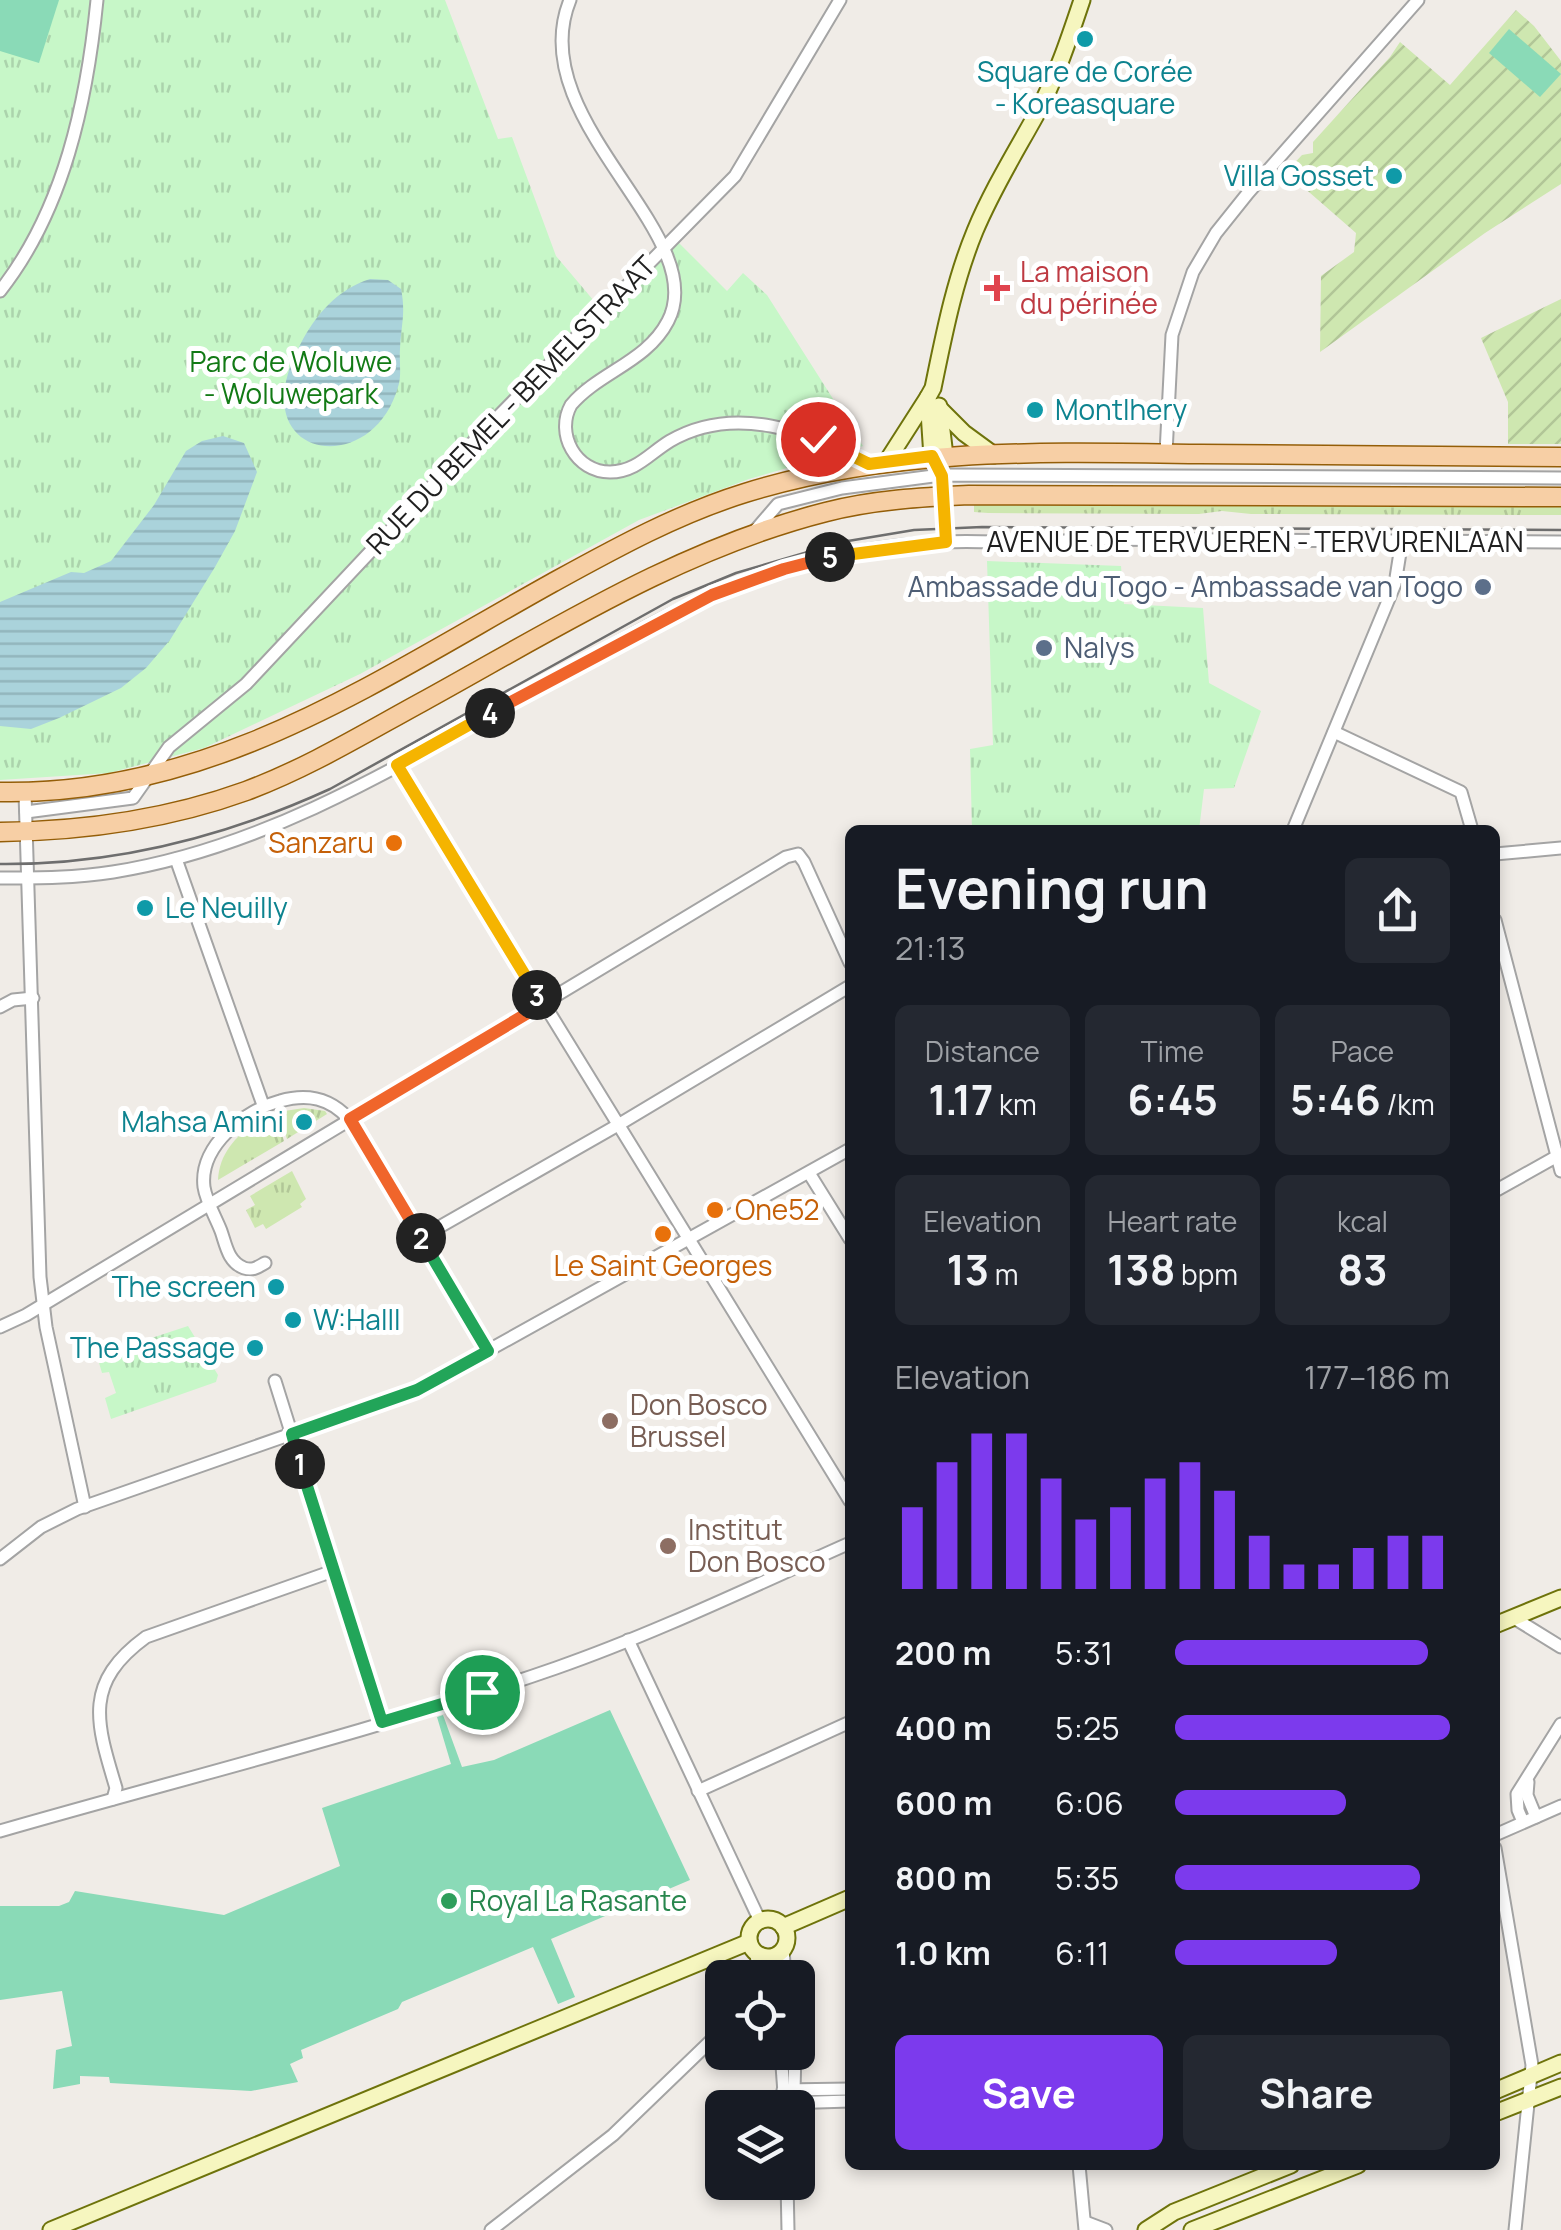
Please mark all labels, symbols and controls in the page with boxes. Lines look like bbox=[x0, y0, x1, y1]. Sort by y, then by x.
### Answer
marker: Square de Corée - Koreasquare bbox=[1074, 28, 1096, 50]
place label: Square de Corée - Koreasquare bbox=[977, 52, 1193, 122]
place label: Villa Gosset bbox=[1224, 156, 1374, 194]
marker: Villa Gosset bbox=[1383, 165, 1405, 187]
street label: RUE DU BEMEL - BEMELSTRAAT bbox=[357, 247, 664, 562]
place label: La maison du périnée bbox=[1020, 252, 1158, 322]
marker: La maison du périnée bbox=[984, 275, 1010, 301]
park label: Parc de Woluwe - Woluwepark bbox=[190, 342, 392, 412]
place label: Montlhery bbox=[1055, 390, 1187, 428]
pin bbox=[776, 397, 861, 482]
marker: Montlhery bbox=[1024, 399, 1046, 421]
icon: check bbox=[791, 412, 846, 467]
street label: AVENUE DE TERVUEREN - TERVURENLAAN bbox=[986, 522, 1524, 560]
pin: 5 bbox=[805, 532, 855, 582]
text: 5 bbox=[822, 538, 838, 576]
place label: Ambassade du Togo - Ambassade van Togo bbox=[907, 567, 1463, 605]
marker: Ambassade du Togo - Ambassade van Togo bbox=[1472, 576, 1494, 598]
place label: Nalys bbox=[1064, 628, 1135, 666]
marker: Nalys bbox=[1033, 637, 1055, 659]
pin: 4 bbox=[465, 688, 515, 738]
text: 4 bbox=[481, 694, 499, 732]
place label: Sanzaru bbox=[268, 823, 374, 861]
marker: Sanzaru bbox=[383, 832, 405, 854]
text: Evening run bbox=[895, 850, 1209, 926]
button: share bbox=[1345, 858, 1450, 963]
place label: Le Neuilly bbox=[165, 888, 288, 926]
marker: Le Neuilly bbox=[134, 897, 156, 919]
text: 21:13 bbox=[895, 926, 965, 970]
pin: 3 bbox=[512, 970, 562, 1020]
text: 3 bbox=[529, 976, 545, 1014]
text: Distance bbox=[925, 1032, 1040, 1070]
text: Time bbox=[1141, 1032, 1204, 1070]
text: Pace bbox=[1331, 1032, 1394, 1070]
text: 1.17 bbox=[928, 1070, 994, 1128]
text: 6:45 bbox=[1127, 1070, 1218, 1128]
text: 5:46 bbox=[1290, 1070, 1381, 1128]
text: km bbox=[994, 1085, 1037, 1123]
text: /km bbox=[1381, 1085, 1435, 1123]
place label: Mahsa Amini bbox=[121, 1102, 284, 1140]
marker: Mahsa Amini bbox=[293, 1111, 315, 1133]
place label: One52 bbox=[735, 1190, 820, 1228]
marker: One52 bbox=[704, 1199, 726, 1221]
text: Elevation bbox=[923, 1202, 1042, 1240]
text: Heart rate bbox=[1108, 1202, 1237, 1240]
text: kcal bbox=[1337, 1202, 1388, 1240]
pin: 2 bbox=[396, 1213, 446, 1263]
text: 2 bbox=[413, 1219, 429, 1257]
marker: Le Saint Georges bbox=[652, 1223, 674, 1245]
text: 13 bbox=[946, 1240, 989, 1298]
text: 138 bbox=[1107, 1240, 1176, 1298]
text: 83 bbox=[1337, 1240, 1388, 1298]
place label: Le Saint Georges bbox=[554, 1246, 772, 1284]
text: m bbox=[989, 1255, 1019, 1293]
text: bpm bbox=[1176, 1255, 1238, 1293]
place label: The screen bbox=[112, 1267, 256, 1305]
marker: The screen bbox=[265, 1276, 287, 1298]
place label: W:Halll bbox=[313, 1300, 401, 1338]
marker: W:Halll bbox=[282, 1309, 304, 1331]
place label: The Passage bbox=[70, 1328, 235, 1366]
marker: The Passage bbox=[244, 1337, 266, 1359]
text: Elevation bbox=[895, 1355, 1030, 1399]
text: 177–186 m bbox=[1304, 1355, 1450, 1399]
place label: Don Bosco Brussel bbox=[630, 1385, 768, 1455]
marker: Don Bosco Brussel bbox=[599, 1410, 621, 1432]
pin: 1 bbox=[275, 1439, 325, 1489]
text: 1 bbox=[294, 1445, 306, 1483]
place label: Institut Don Bosco bbox=[688, 1510, 826, 1580]
marker: Institut Don Bosco bbox=[657, 1535, 679, 1557]
text: 200 m bbox=[895, 1631, 991, 1675]
text: 5:31 bbox=[1055, 1631, 1113, 1675]
pin bbox=[440, 1650, 525, 1735]
icon: arrive bbox=[455, 1665, 510, 1720]
text: 400 m bbox=[895, 1706, 992, 1750]
text: 5:25 bbox=[1055, 1706, 1120, 1750]
text: 600 m bbox=[895, 1781, 992, 1825]
text: 6:06 bbox=[1055, 1781, 1124, 1825]
text: 800 m bbox=[895, 1856, 992, 1900]
text: 5:35 bbox=[1055, 1856, 1119, 1900]
place label: Royal La Rasante bbox=[469, 1881, 687, 1919]
marker: Royal La Rasante bbox=[438, 1890, 460, 1912]
text: 1.0 km bbox=[895, 1931, 991, 1975]
text: 6:11 bbox=[1055, 1931, 1109, 1975]
map controls bbox=[705, 1960, 815, 2200]
button: locate bbox=[705, 1960, 815, 2070]
button: Save bbox=[895, 2035, 1163, 2150]
button: Share bbox=[1183, 2035, 1450, 2150]
button: layers bbox=[705, 2090, 815, 2200]

